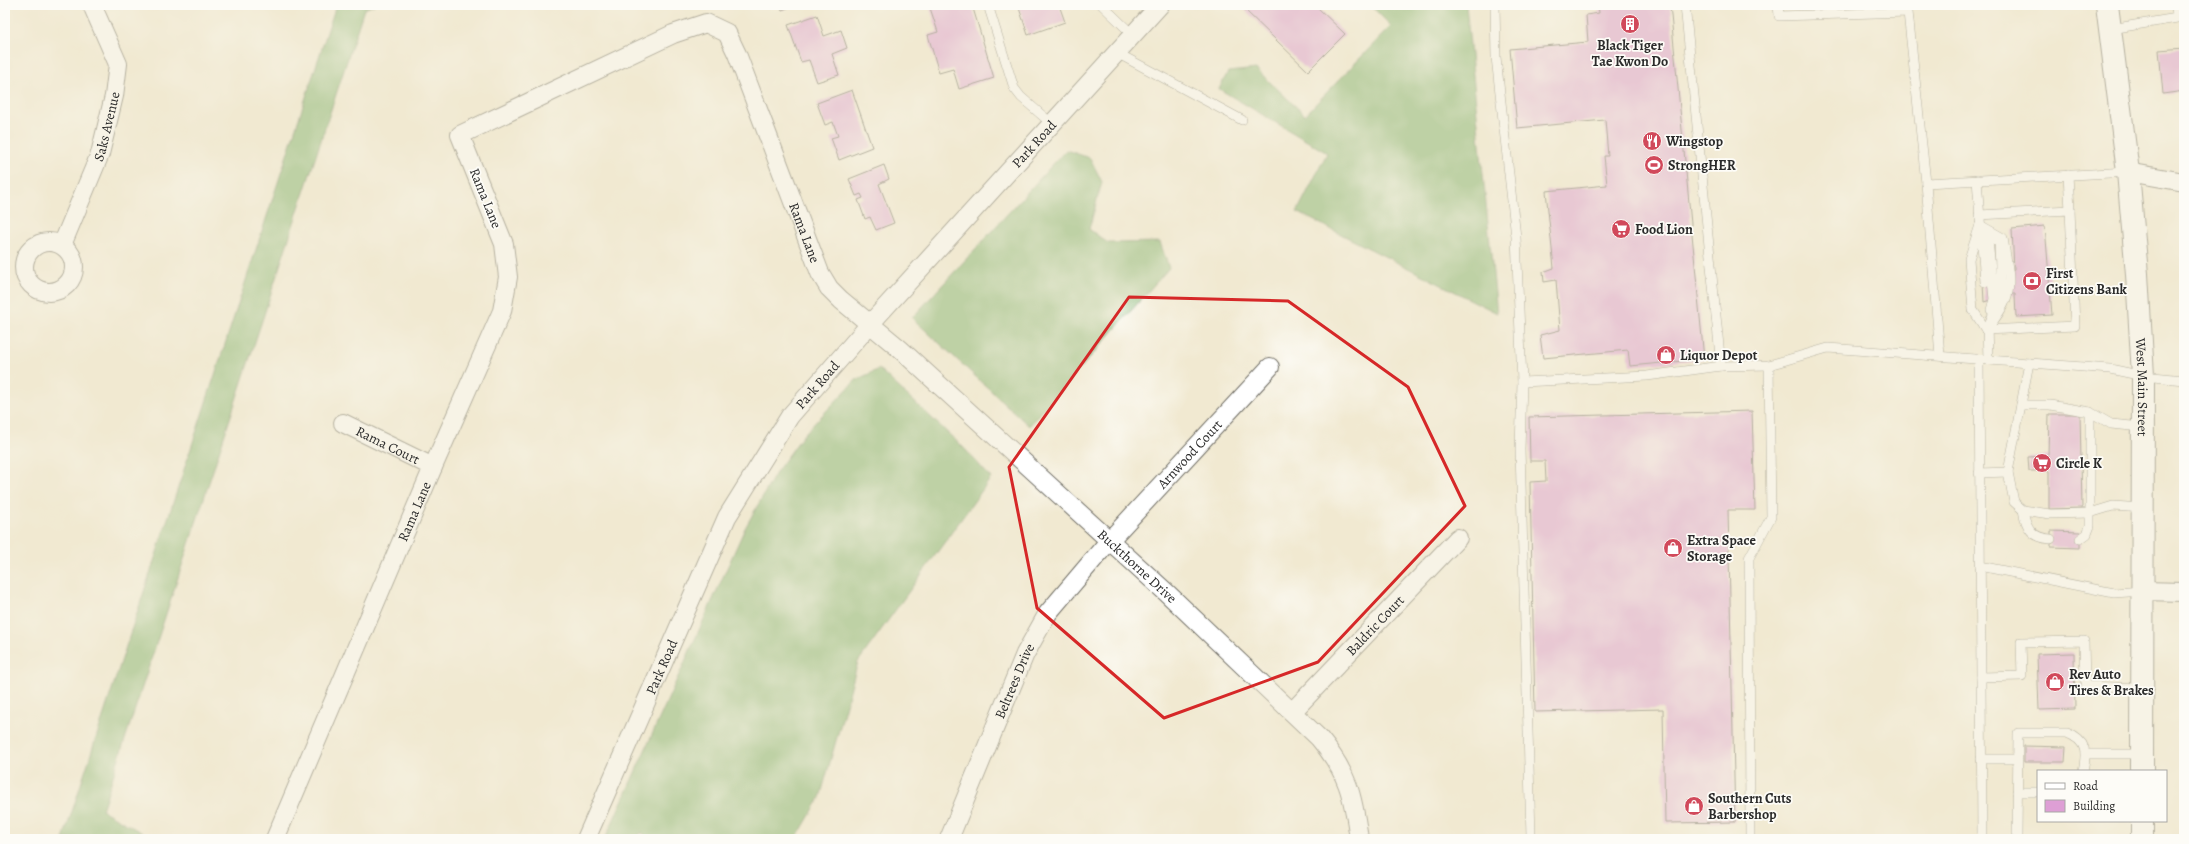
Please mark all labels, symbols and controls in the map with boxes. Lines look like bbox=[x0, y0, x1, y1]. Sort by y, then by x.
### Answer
building icon: Black Tiger Tae Kwon Do bbox=[1619, 13, 1641, 35]
place label: Black Tiger Tae Kwon Do bbox=[1592, 36, 1668, 71]
street label: Saks Avenue bbox=[89, 91, 124, 164]
street label: Park Road bbox=[1008, 116, 1061, 172]
restaurant icon: Wingstop bbox=[1641, 130, 1663, 152]
place label: Wingstop bbox=[1665, 132, 1723, 151]
sports icon: StrongHER bbox=[1643, 154, 1665, 176]
place label: StrongHER bbox=[1668, 156, 1736, 175]
street label: Rama Lane bbox=[465, 165, 506, 231]
street label: Rama Lane bbox=[784, 200, 824, 266]
supermarket icon: Food Lion bbox=[1610, 218, 1632, 240]
place label: Food Lion bbox=[1635, 220, 1693, 239]
place label: First Citizens Bank bbox=[2046, 264, 2128, 299]
bank icon: First Citizens Bank bbox=[2021, 270, 2043, 292]
street label: West Main Street bbox=[2131, 336, 2152, 437]
shop icon: Liquor Depot bbox=[1655, 344, 1677, 366]
place label: Liquor Depot bbox=[1680, 346, 1758, 365]
street label: Park Road bbox=[791, 356, 844, 413]
street label: Arnwood Court bbox=[1153, 415, 1227, 494]
street label: Rama Court bbox=[353, 422, 423, 469]
supermarket icon: Circle K bbox=[2031, 452, 2053, 474]
place label: Circle K bbox=[2056, 454, 2103, 473]
street label: Rama Lane bbox=[393, 479, 436, 544]
street label: Buckthorne Drive bbox=[1093, 525, 1181, 608]
place label: Extra Space Storage bbox=[1687, 531, 1756, 566]
shop icon: Extra Space Storage bbox=[1662, 537, 1684, 559]
street label: Baldric Court bbox=[1342, 591, 1409, 660]
street label: Park Road bbox=[641, 636, 682, 697]
street label: Beltrees Drive bbox=[990, 640, 1039, 722]
place label: Rev Auto Tires & Brakes bbox=[2069, 665, 2154, 700]
shop icon: Rev Auto Tires & Brakes bbox=[2044, 671, 2066, 693]
legend bbox=[2037, 770, 2167, 822]
text: Road bbox=[2073, 778, 2099, 794]
place label: Southern Cuts Barbershop bbox=[1708, 789, 1792, 824]
shop icon: Southern Cuts Barbershop bbox=[1683, 795, 1705, 817]
text: Building bbox=[2073, 798, 2115, 814]

